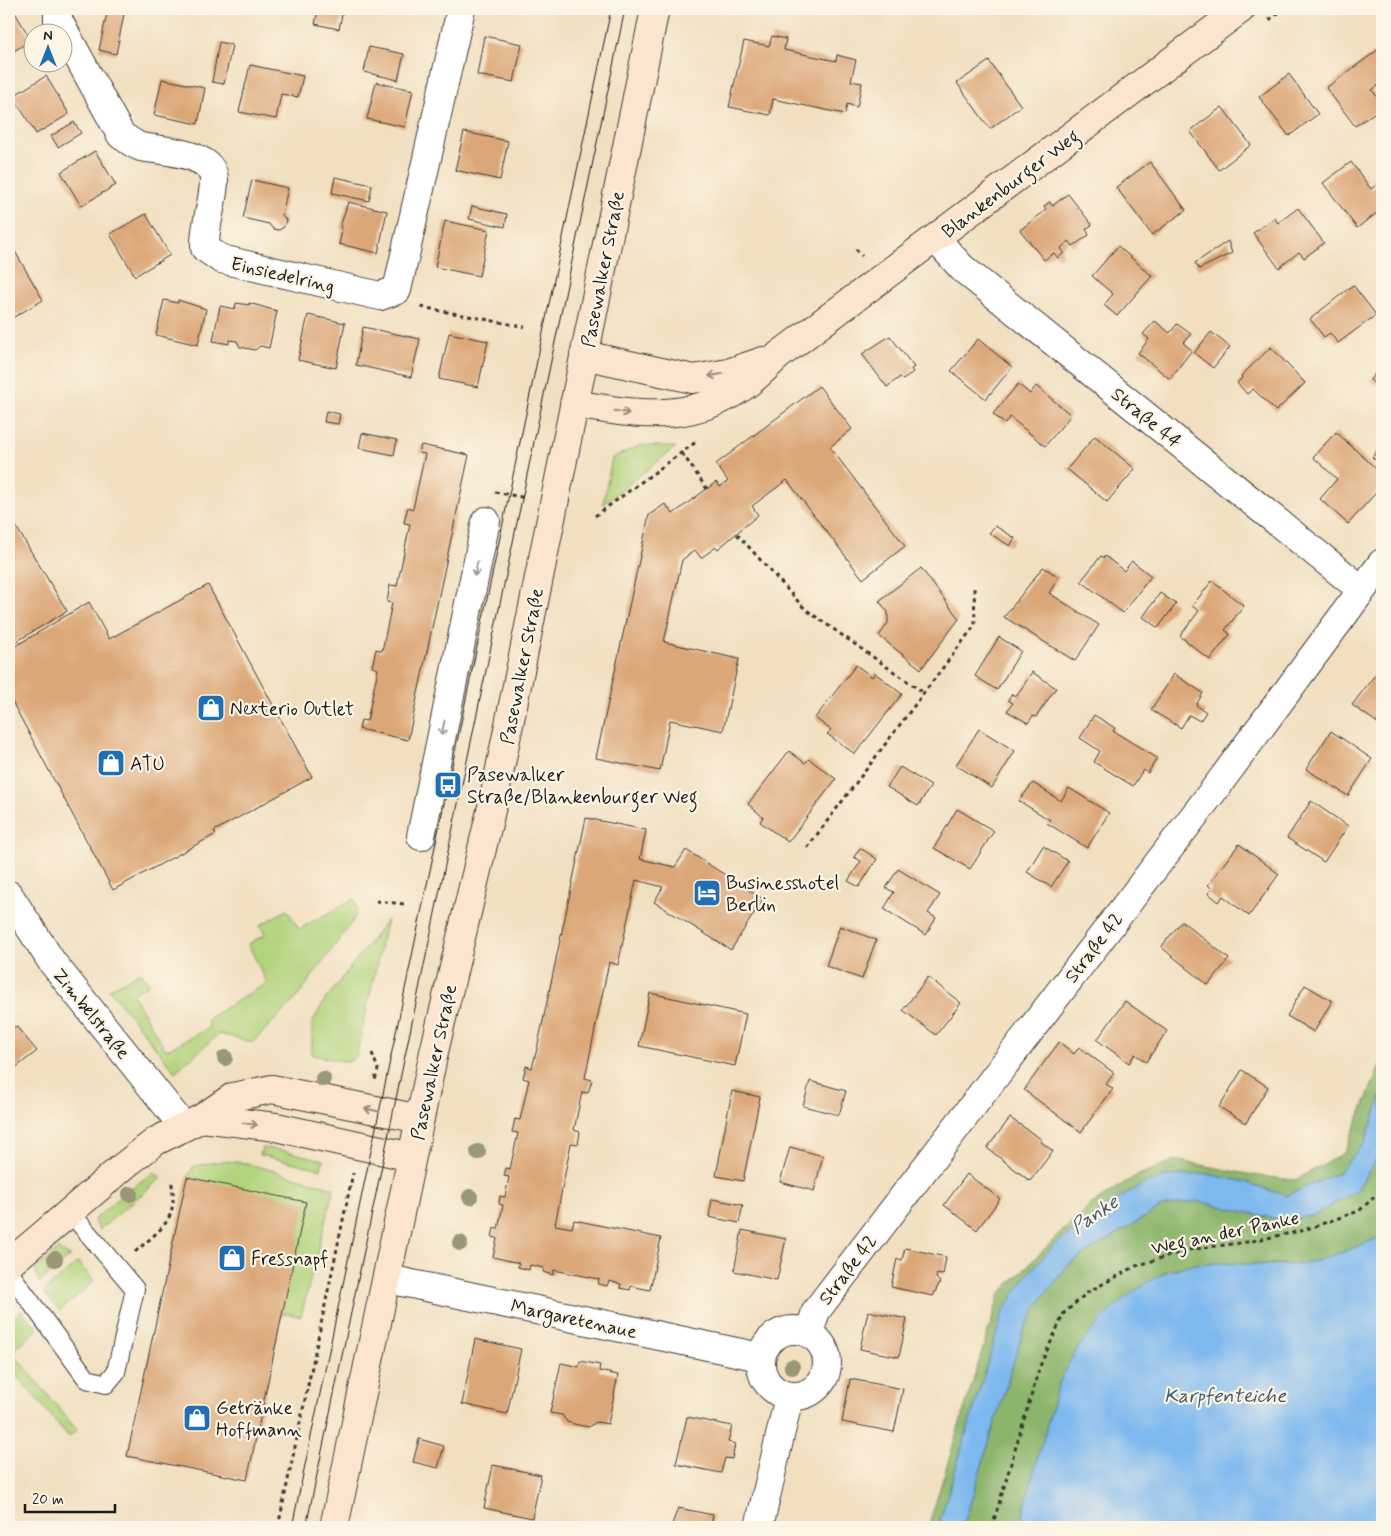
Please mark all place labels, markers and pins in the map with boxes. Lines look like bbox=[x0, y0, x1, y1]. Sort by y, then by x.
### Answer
shop icon: Nexterio Outlet bbox=[196, 693, 226, 723]
place label: Nexterio Outlet bbox=[230, 697, 354, 722]
shop icon: ATU bbox=[96, 748, 126, 778]
place label: ATU bbox=[130, 752, 165, 777]
place label: Pasewalker Straße/Blankenburger Weg bbox=[467, 763, 698, 813]
bus stop icon: Pasewalker Straße/Blankenburger Weg bbox=[433, 770, 463, 800]
place label: Businesshotel Berlin bbox=[726, 871, 839, 918]
hotel icon: Businesshotel Berlin bbox=[692, 878, 722, 908]
shop icon: Fressnapf bbox=[217, 1243, 247, 1273]
place label: Fressnapf bbox=[251, 1247, 328, 1272]
place label: Getränke Hoffmann bbox=[216, 1396, 302, 1443]
shop icon: Getränke Hoffmann bbox=[182, 1403, 212, 1433]

